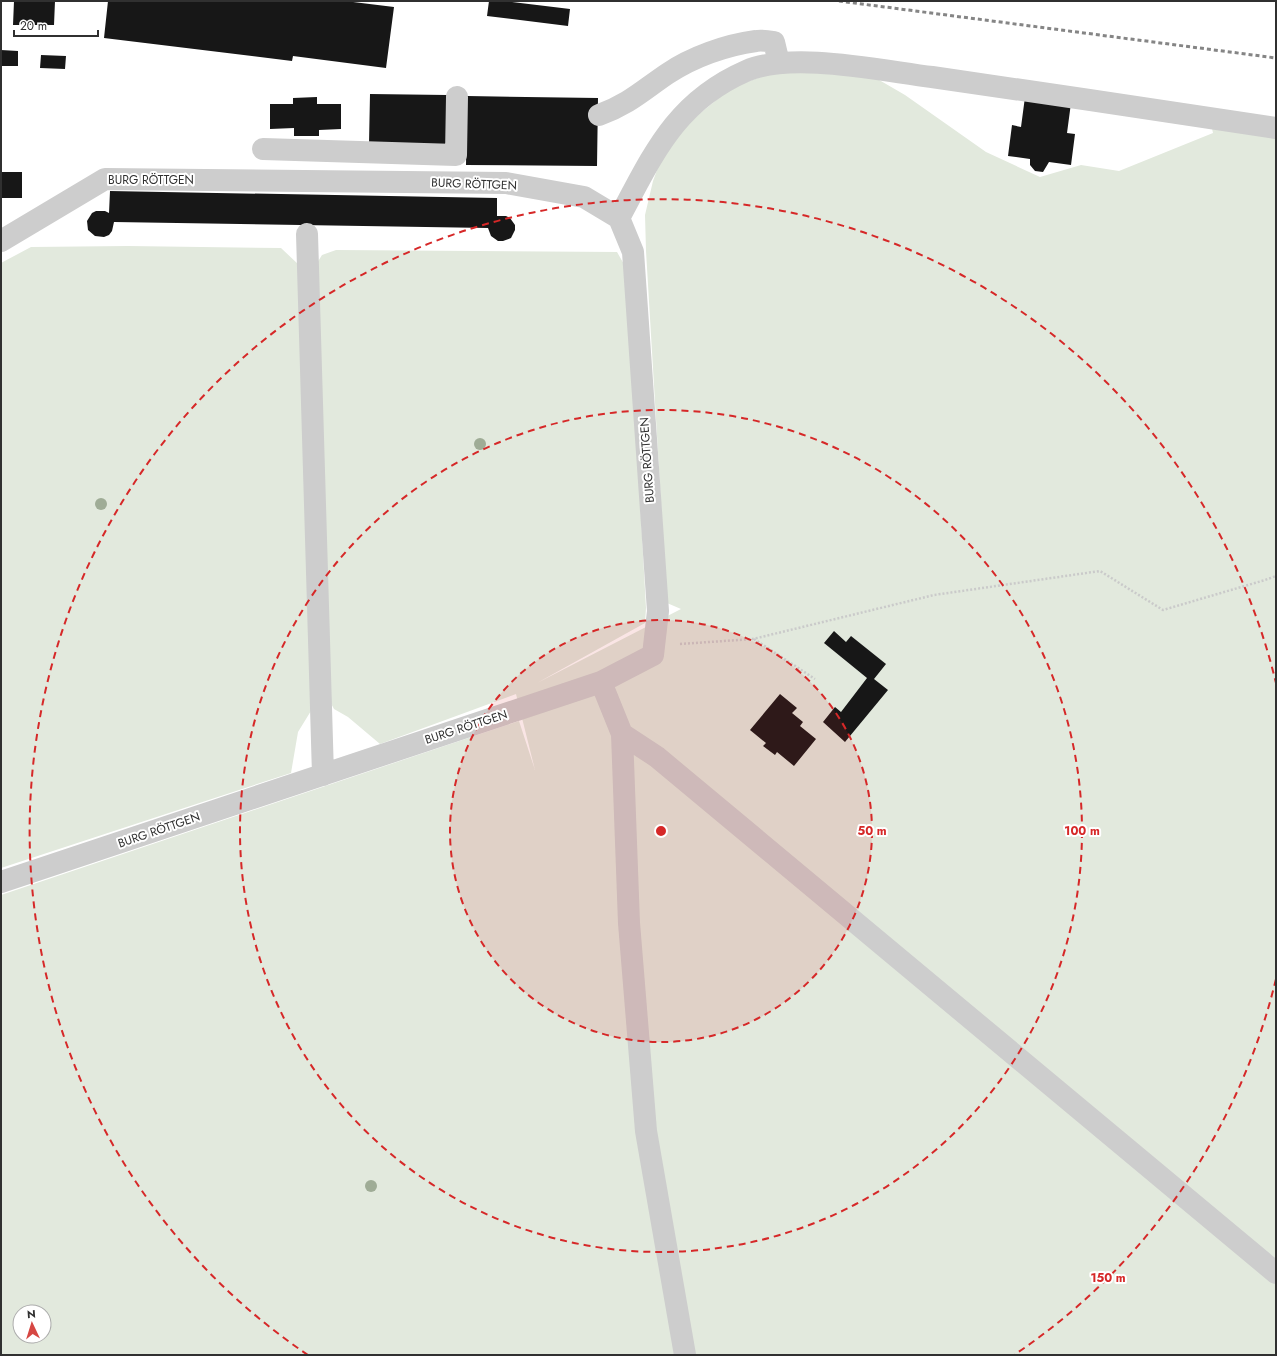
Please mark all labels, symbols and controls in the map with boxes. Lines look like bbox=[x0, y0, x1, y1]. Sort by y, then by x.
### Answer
scale bar bbox=[14, 12, 98, 38]
text: 20 m bbox=[20, 17, 47, 35]
street label: BURG RÖTTGEN bbox=[108, 171, 194, 189]
street label: BURG RÖTTGEN bbox=[431, 174, 517, 194]
street label: BURG RÖTTGEN bbox=[635, 417, 659, 503]
street label: BURG RÖTTGEN bbox=[422, 705, 510, 749]
street label: BURG RÖTTGEN bbox=[116, 808, 202, 852]
text: 50 m bbox=[857, 822, 887, 840]
text: 100 m bbox=[1064, 822, 1100, 840]
centre of rings bbox=[654, 824, 668, 838]
text: 150 m bbox=[1090, 1269, 1126, 1287]
north arrow bbox=[12, 1304, 52, 1344]
text: N bbox=[26, 1306, 36, 1322]

